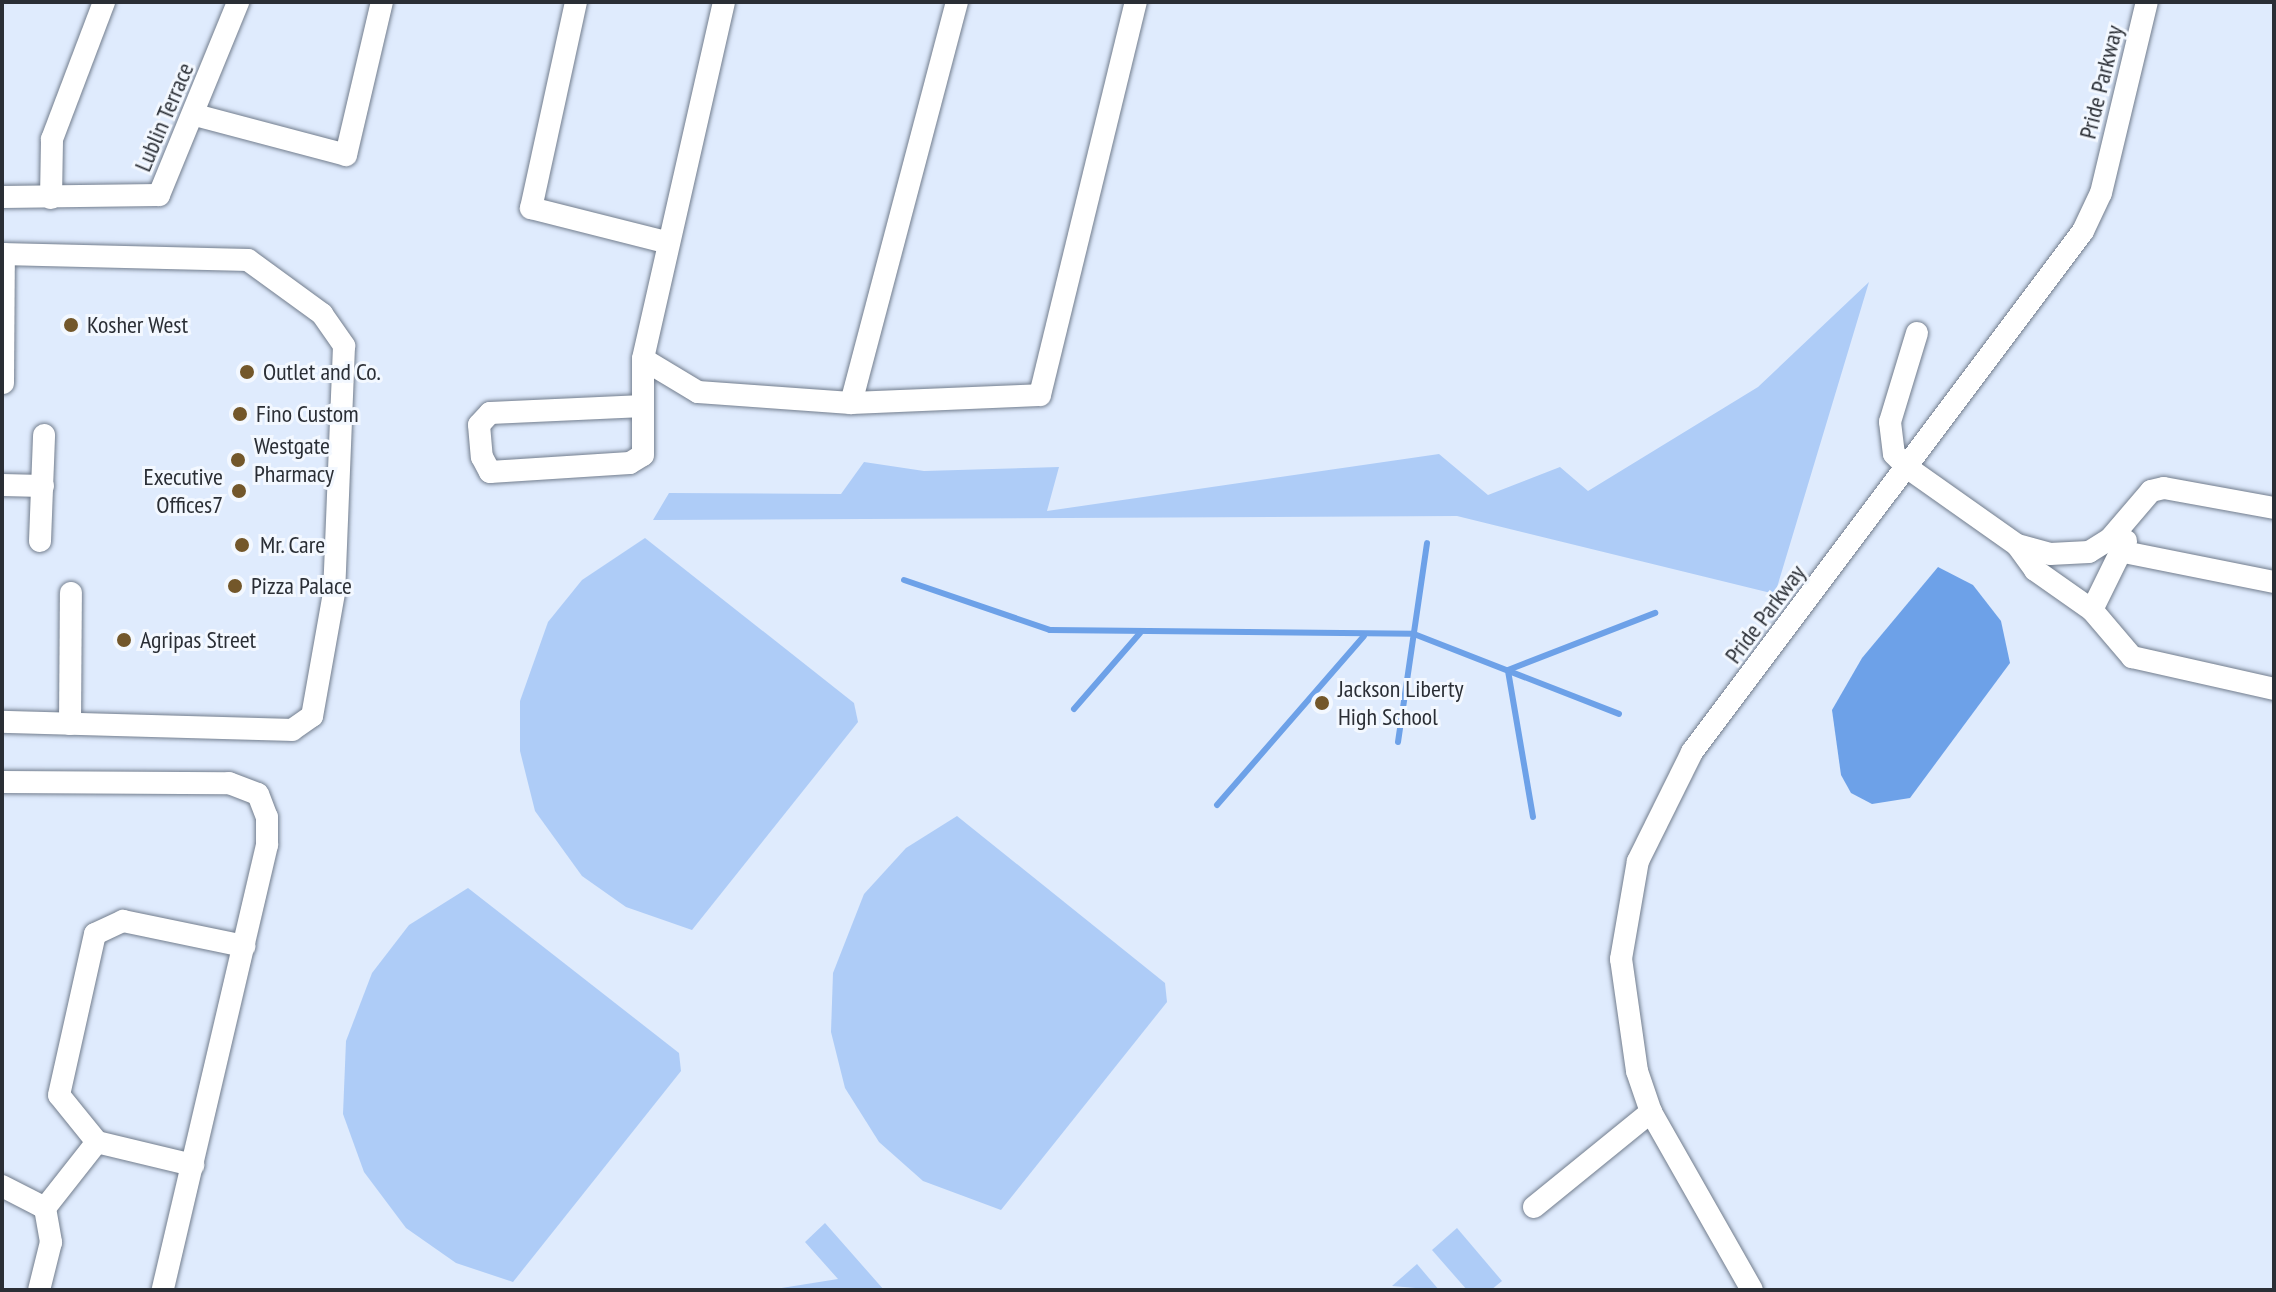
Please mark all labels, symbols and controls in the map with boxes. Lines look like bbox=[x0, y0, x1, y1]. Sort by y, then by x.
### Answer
street label: Pride Parkway bbox=[2073, 22, 2129, 142]
street label: Lublin Terrace bbox=[128, 58, 200, 176]
place label: Kosher West bbox=[87, 311, 188, 339]
marker: Kosher West bbox=[62, 316, 80, 334]
place label: Outlet and Co. bbox=[263, 358, 381, 386]
marker: Outlet and Co. bbox=[238, 363, 256, 381]
place label: Fino Custom bbox=[256, 400, 359, 428]
marker: Fino Custom bbox=[231, 405, 249, 423]
place label: Westgate Pharmacy bbox=[254, 432, 334, 488]
marker: Westgate Pharmacy bbox=[229, 451, 247, 469]
place label: Executive Offices7 bbox=[144, 463, 223, 519]
marker: Executive Offices7 bbox=[230, 482, 248, 500]
place label: Mr. Care bbox=[260, 531, 327, 559]
marker: Mr. Care bbox=[231, 534, 253, 556]
street label: Pride Parkway bbox=[1719, 559, 1811, 669]
place label: Pizza Palace bbox=[251, 572, 352, 600]
marker: Pizza Palace bbox=[226, 577, 244, 595]
place label: Agripas Street bbox=[140, 626, 256, 654]
marker: Agripas Street bbox=[115, 631, 133, 649]
place label: Jackson Liberty High School bbox=[1338, 675, 1463, 731]
marker: Jackson Liberty High School bbox=[1313, 694, 1331, 712]

